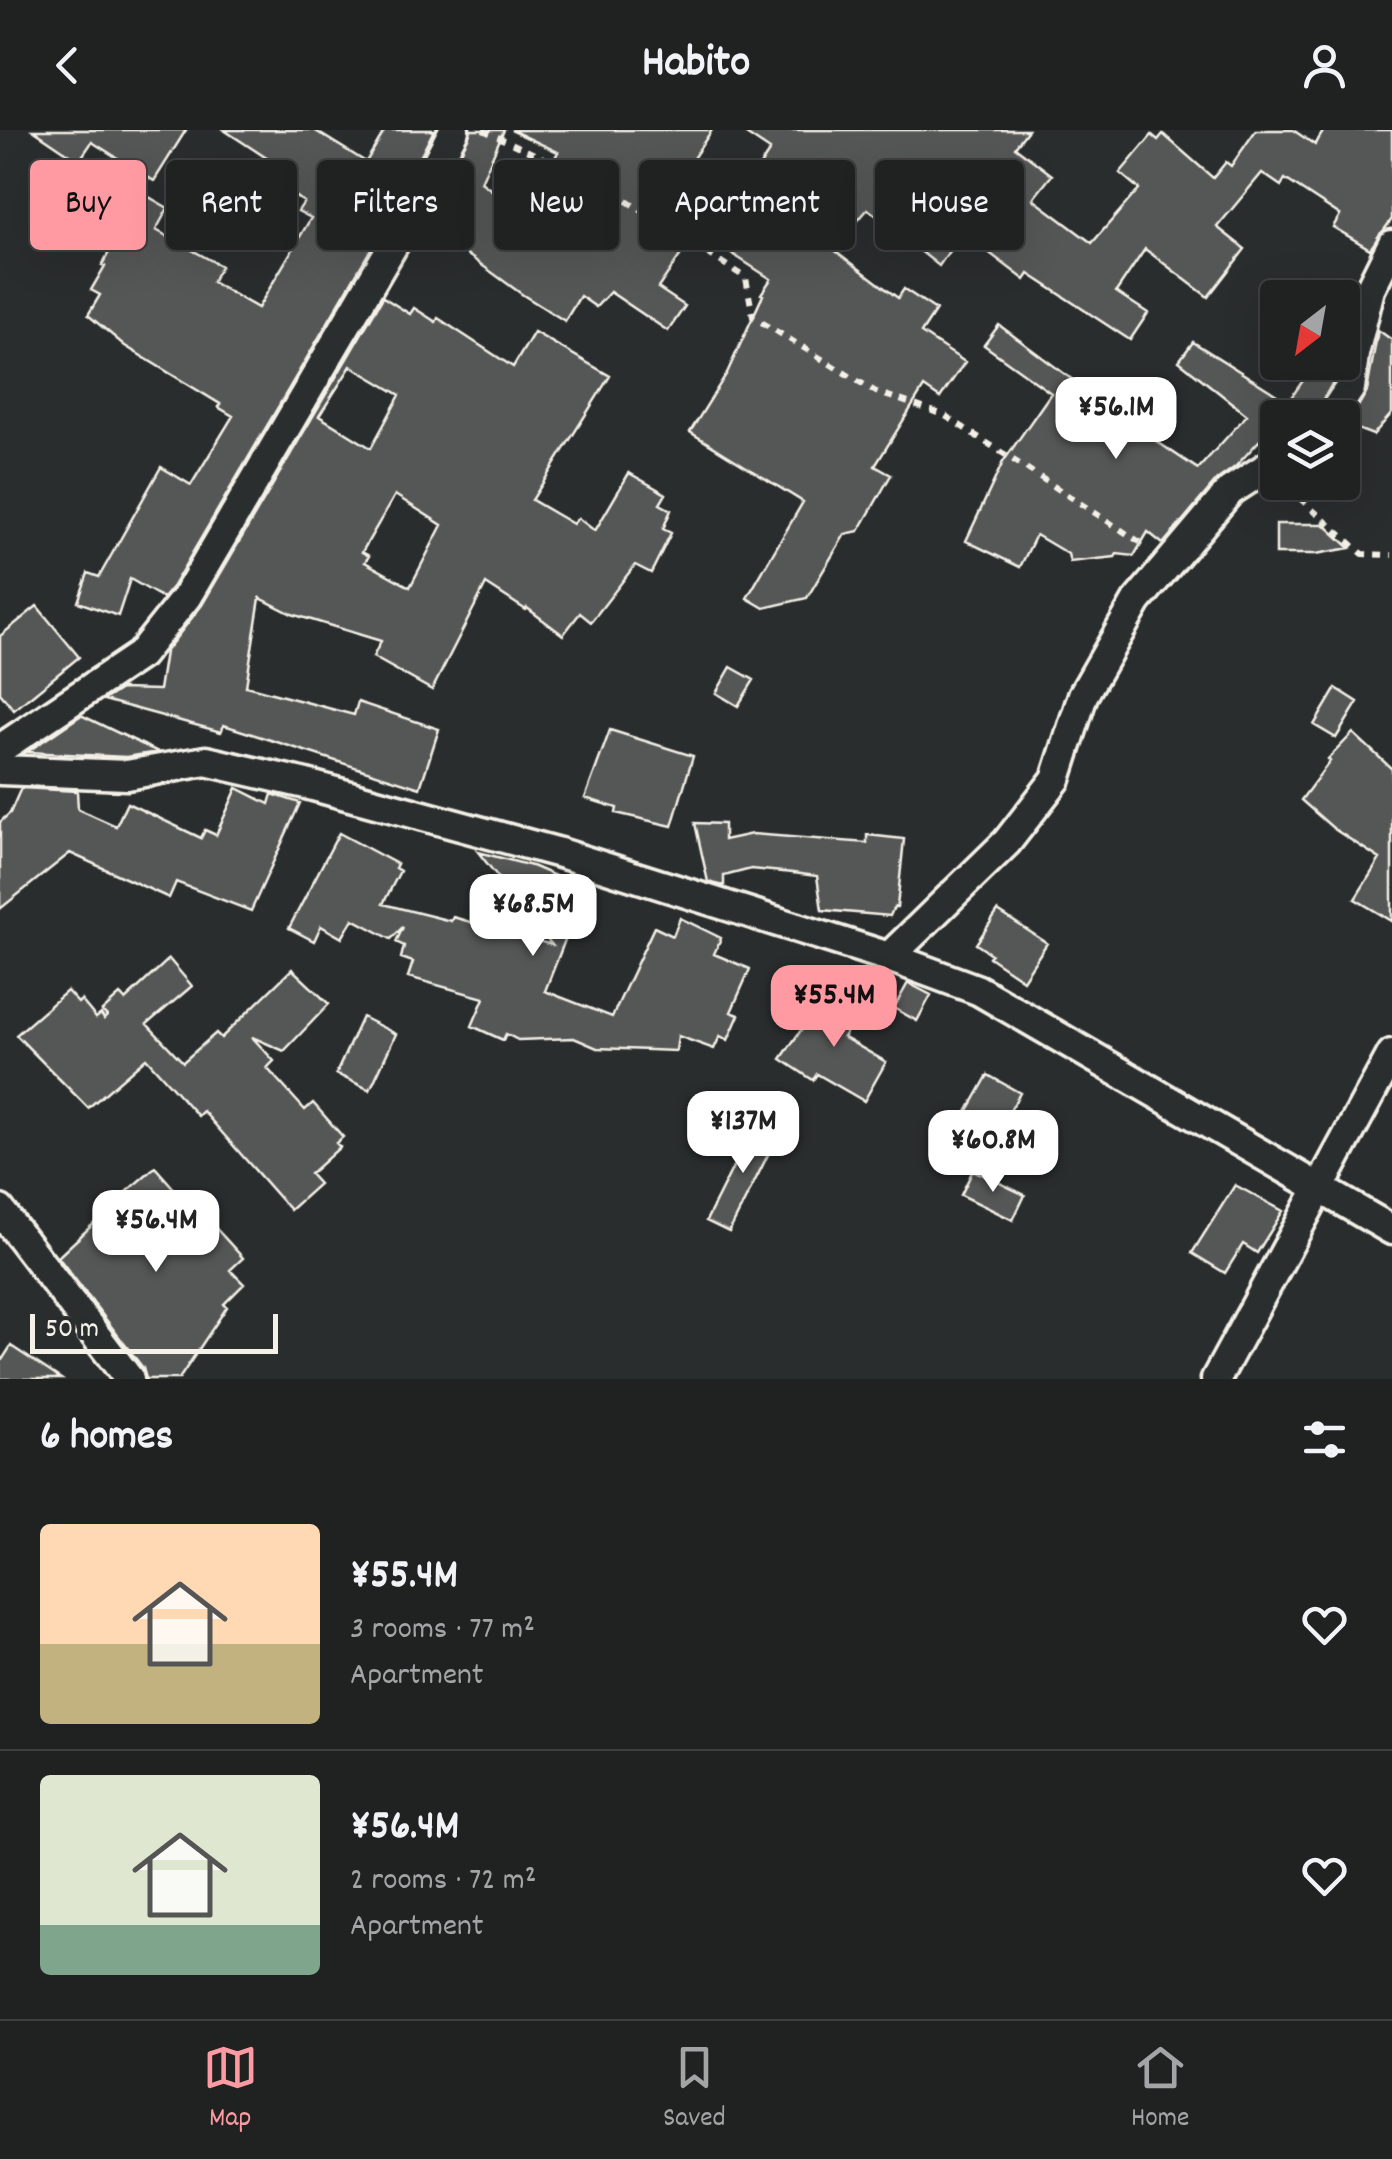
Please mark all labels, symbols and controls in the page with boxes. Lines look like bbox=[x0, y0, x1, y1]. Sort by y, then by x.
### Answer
text: Habito bbox=[642, 33, 750, 97]
icon: back bbox=[40, 38, 95, 93]
icon: person bbox=[1297, 38, 1352, 93]
chip: Buy bbox=[30, 160, 146, 250]
chip: Rent bbox=[166, 160, 297, 250]
chip: Filters bbox=[317, 160, 474, 250]
chip: New bbox=[494, 160, 619, 250]
chip: Apartment bbox=[639, 160, 855, 250]
chip: House bbox=[875, 160, 1024, 250]
north arrow bbox=[1260, 280, 1360, 380]
map controls bbox=[1260, 280, 1360, 500]
pin: ¥56.1M bbox=[1035, 377, 1197, 462]
text: ¥56.1M bbox=[1077, 386, 1155, 432]
button: layers bbox=[1260, 400, 1360, 500]
pin: ¥68.5M bbox=[452, 874, 614, 959]
text: ¥68.5M bbox=[492, 883, 574, 929]
pin: ¥55.4M bbox=[753, 965, 915, 1050]
text: ¥55.4M bbox=[793, 974, 875, 1020]
pin: ¥137M bbox=[673, 1091, 813, 1176]
text: ¥137M bbox=[709, 1100, 777, 1146]
pin: ¥60.8M bbox=[912, 1110, 1074, 1195]
text: ¥60.8M bbox=[950, 1119, 1036, 1165]
pin: ¥56.4M bbox=[75, 1190, 237, 1275]
text: ¥56.4M bbox=[114, 1199, 198, 1245]
scale bar bbox=[30, 1309, 278, 1354]
text: 50 m bbox=[45, 1311, 99, 1351]
text: 6 homes bbox=[40, 1409, 173, 1469]
icon: filters bbox=[1297, 1412, 1352, 1467]
text: ¥55.4M bbox=[350, 1548, 458, 1608]
icon: home bbox=[120, 1564, 240, 1684]
icon: heart bbox=[1297, 1597, 1352, 1652]
text: 3 rooms · 77 m² bbox=[350, 1608, 535, 1654]
text: Apartment bbox=[350, 1654, 484, 1700]
text: ¥56.4M bbox=[350, 1799, 459, 1859]
icon: home bbox=[120, 1815, 240, 1935]
icon: heart bbox=[1297, 1848, 1352, 1903]
text: 2 rooms · 72 m² bbox=[350, 1859, 536, 1905]
text: Apartment bbox=[350, 1905, 484, 1951]
tab: Map bbox=[203, 2040, 258, 2140]
tab: Saved bbox=[663, 2040, 726, 2140]
tab: Home bbox=[1131, 2040, 1189, 2140]

